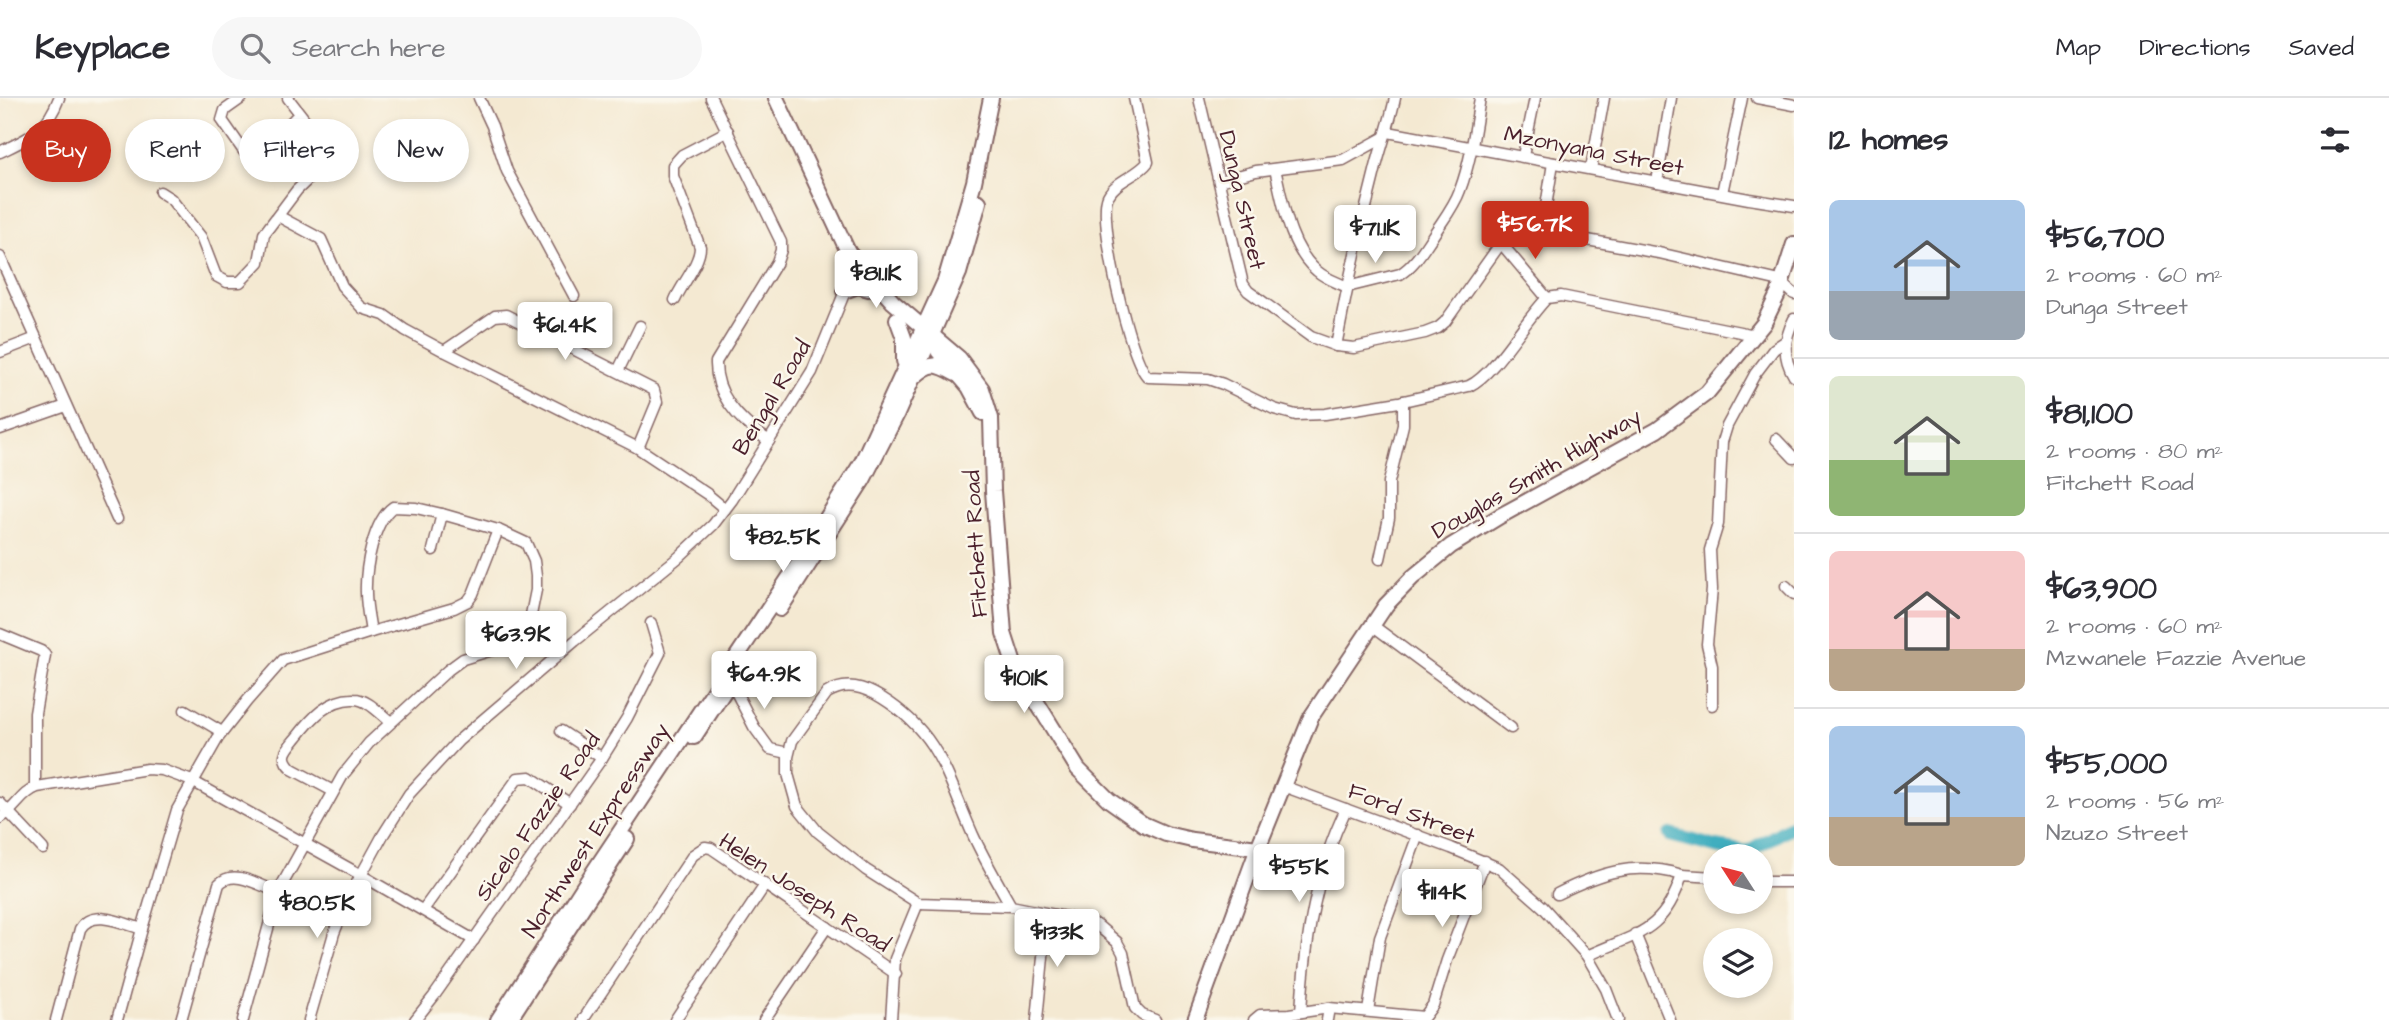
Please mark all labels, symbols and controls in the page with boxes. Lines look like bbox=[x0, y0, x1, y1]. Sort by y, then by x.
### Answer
search box bbox=[212, 17, 702, 80]
text: Keyplace bbox=[35, 25, 170, 71]
icon: search bbox=[236, 29, 274, 67]
text: Search here bbox=[292, 30, 445, 66]
text: Map bbox=[2056, 31, 2101, 65]
text: Directions bbox=[2139, 31, 2251, 65]
text: Saved bbox=[2289, 31, 2354, 65]
street label: Mzonyana Street bbox=[1501, 118, 1687, 185]
chip: Buy bbox=[21, 119, 111, 182]
chip: Rent bbox=[125, 119, 225, 182]
chip: Filters bbox=[239, 119, 359, 182]
chip: New bbox=[373, 119, 469, 182]
text: 12 homes bbox=[1829, 119, 1948, 161]
icon: filters bbox=[2316, 121, 2354, 159]
street label: Dunga Street bbox=[1210, 128, 1274, 274]
pin: $56.7K bbox=[1478, 202, 1592, 261]
pin: $71.1K bbox=[1318, 206, 1432, 265]
text: $56.7K bbox=[1498, 208, 1572, 240]
text: $71.1K bbox=[1350, 212, 1400, 244]
text: $56,700 bbox=[2046, 217, 2164, 259]
icon: home bbox=[1885, 228, 1969, 312]
pin: $81.1K bbox=[819, 250, 933, 310]
text: $81.1K bbox=[851, 257, 901, 289]
text: 2 rooms · 60 m² bbox=[2046, 259, 2223, 291]
text: Dunga Street bbox=[2046, 291, 2188, 323]
pin: $61.4K bbox=[508, 302, 622, 362]
text: $61.4K bbox=[534, 309, 596, 341]
street label: Bengal Road bbox=[725, 334, 820, 462]
text: $81,100 bbox=[2046, 393, 2133, 435]
street label: Douglas Smith Highway bbox=[1426, 401, 1648, 548]
icon: home bbox=[1885, 404, 1969, 488]
text: 2 rooms · 80 m² bbox=[2046, 435, 2223, 467]
text: Fitchett Road bbox=[2046, 467, 2194, 499]
street label: Fitchett Road bbox=[956, 469, 996, 619]
pin: $82.5K bbox=[726, 514, 840, 574]
text: $82.5K bbox=[746, 521, 820, 553]
text: $63,900 bbox=[2046, 568, 2157, 610]
icon: home bbox=[1885, 579, 1969, 663]
text: 2 rooms · 60 m² bbox=[2046, 610, 2223, 642]
pin: $63.9K bbox=[459, 612, 573, 671]
text: $63.9K bbox=[481, 618, 551, 650]
text: Mzwanele Fazzie Avenue bbox=[2046, 642, 2306, 674]
pin: $64.9K bbox=[707, 652, 821, 711]
pin: $101K bbox=[975, 656, 1073, 715]
text: $64.9K bbox=[727, 658, 801, 690]
text: $101K bbox=[1000, 662, 1048, 694]
street label: Northwest Expressway bbox=[514, 717, 678, 945]
street label: Sicelo Fazzie Road bbox=[468, 726, 608, 907]
text: $55,000 bbox=[2046, 743, 2167, 785]
icon: home bbox=[1885, 754, 1969, 838]
street label: Ford Street bbox=[1344, 775, 1480, 853]
text: 2 rooms · 56 m² bbox=[2046, 785, 2224, 817]
text: Nzuzo Street bbox=[2046, 817, 2188, 849]
street label: Helen Joseph Road bbox=[713, 825, 897, 960]
pin: $55K bbox=[1258, 844, 1340, 904]
north arrow bbox=[1703, 844, 1773, 914]
map controls bbox=[1703, 844, 1773, 998]
text: $55K bbox=[1269, 851, 1329, 883]
pin: $114K bbox=[1393, 870, 1491, 929]
text: $114K bbox=[1418, 876, 1466, 908]
pin: $80.5K bbox=[260, 880, 374, 940]
text: $80.5K bbox=[279, 887, 355, 919]
pin: $133K bbox=[1008, 910, 1106, 969]
text: $133K bbox=[1030, 916, 1084, 948]
button: layers bbox=[1703, 928, 1773, 998]

